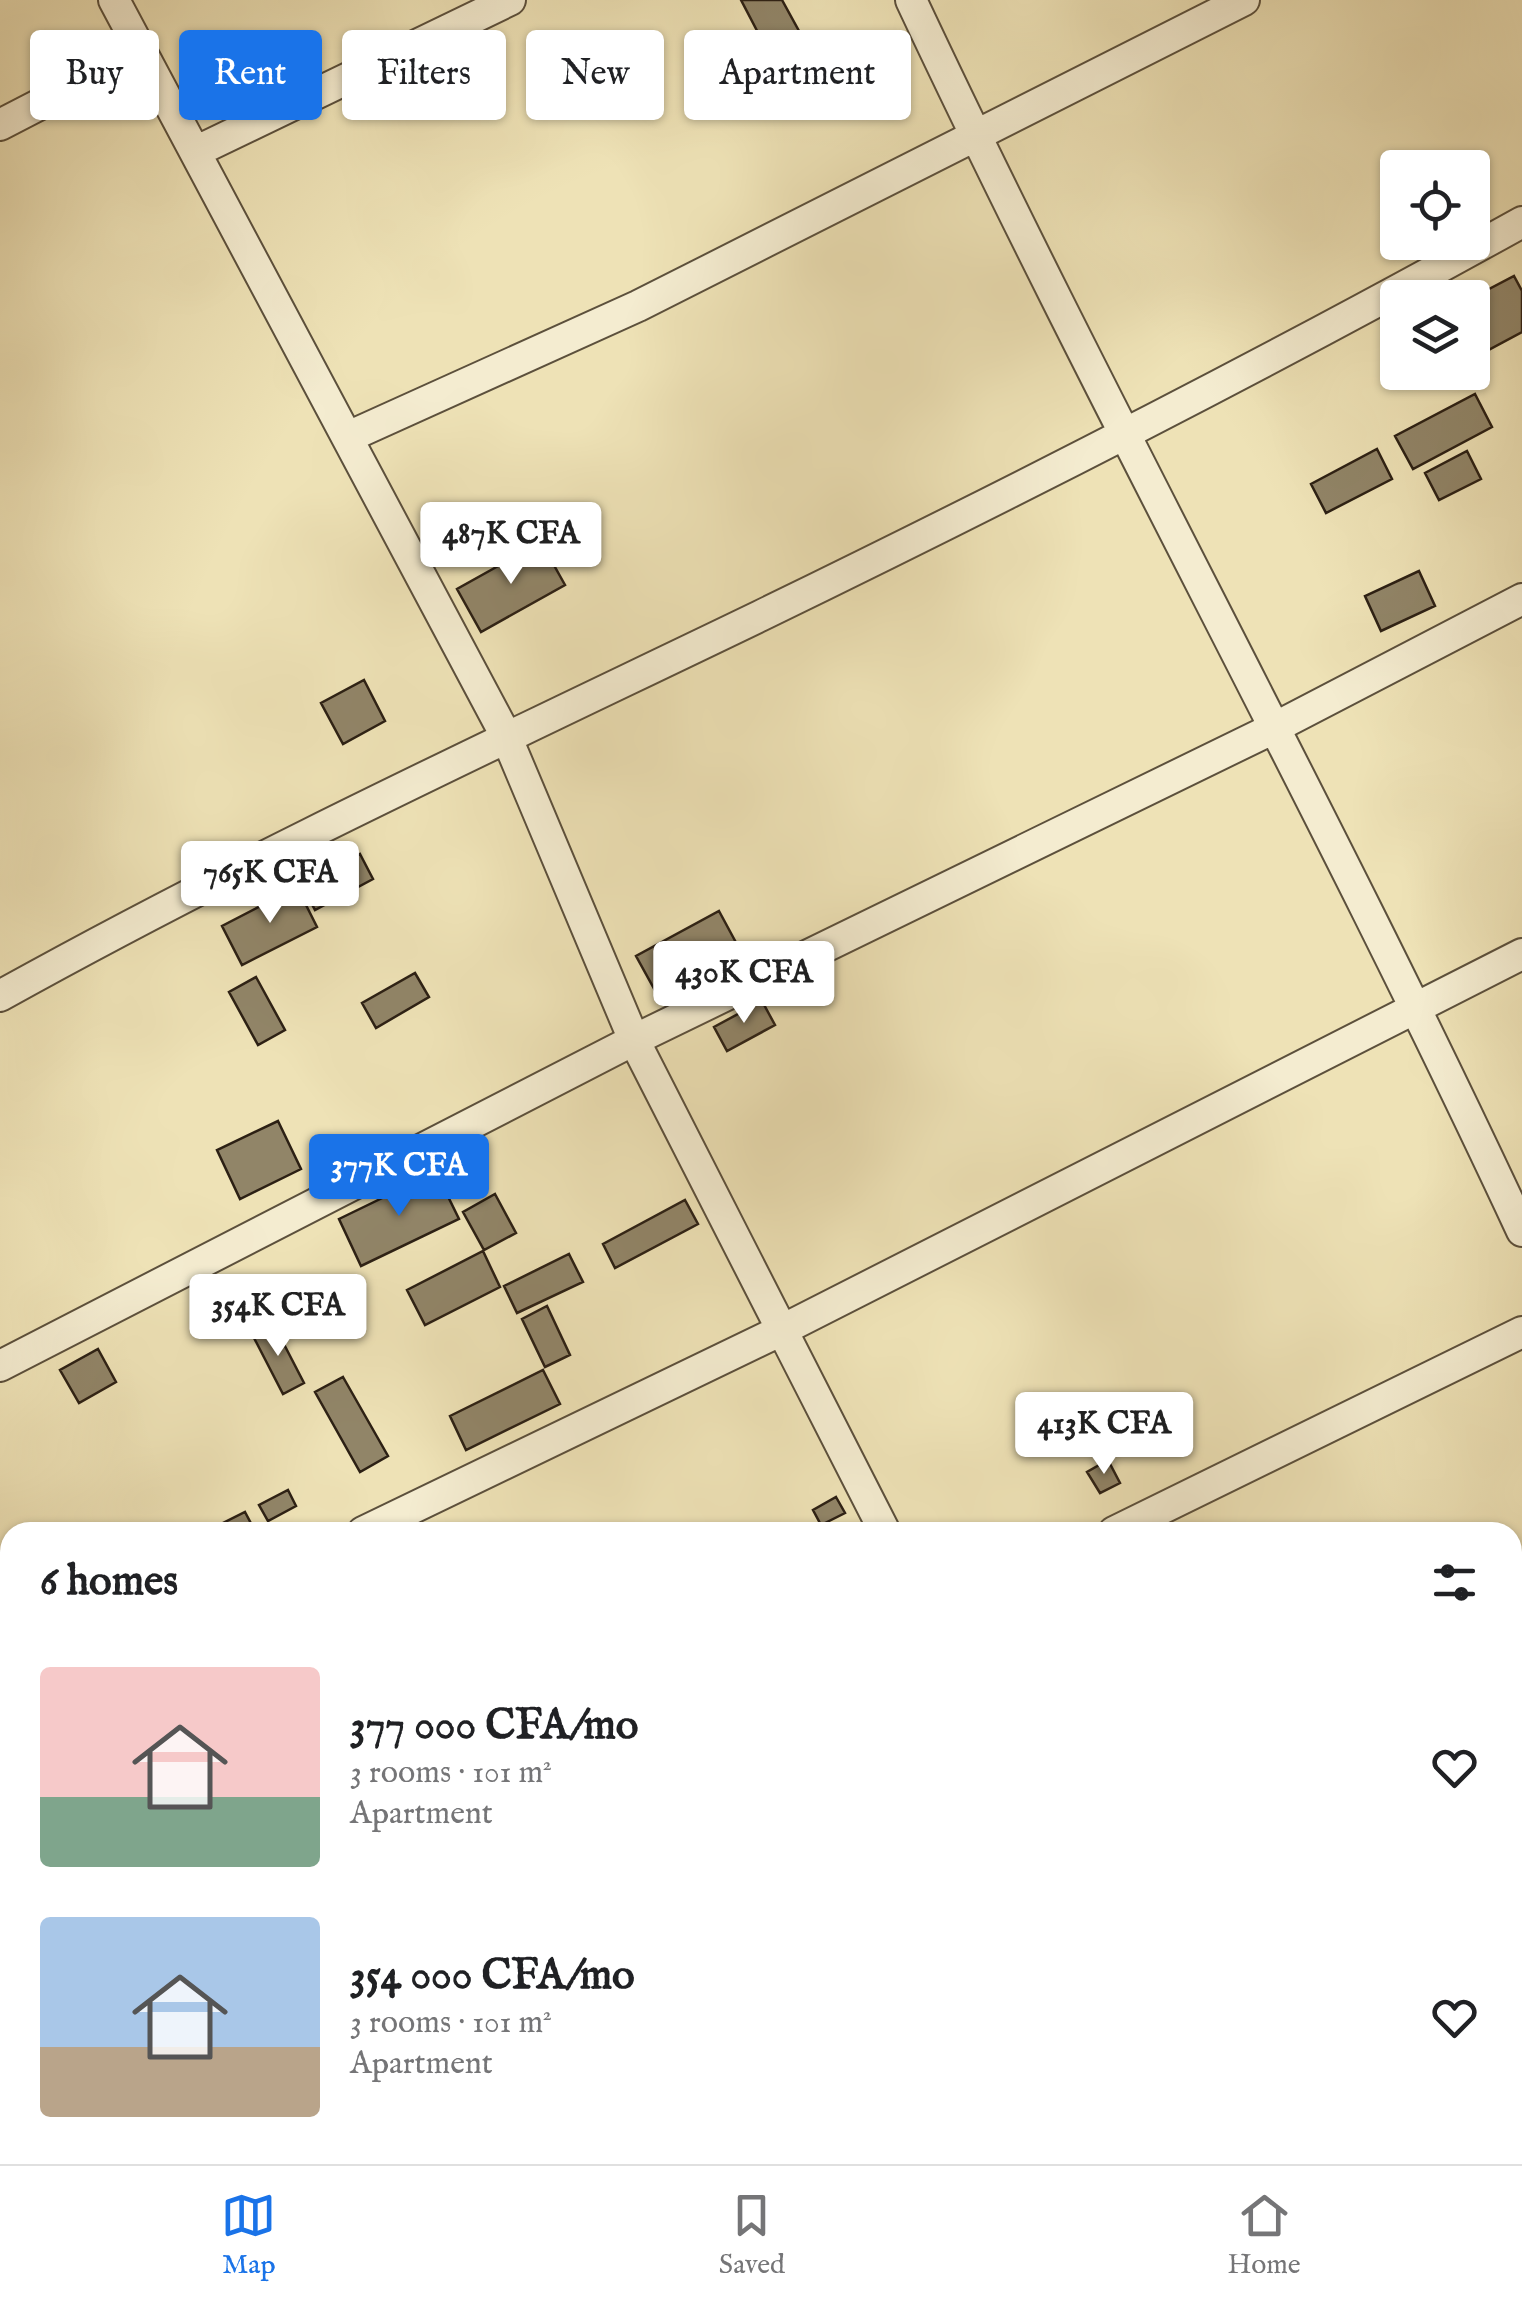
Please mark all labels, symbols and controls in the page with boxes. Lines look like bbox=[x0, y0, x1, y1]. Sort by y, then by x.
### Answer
chip: Buy bbox=[30, 30, 159, 120]
chip: Rent bbox=[179, 30, 322, 120]
chip: Filters bbox=[342, 30, 506, 120]
chip: New bbox=[526, 30, 664, 120]
chip: Apartment bbox=[684, 30, 911, 120]
map controls bbox=[1380, 150, 1490, 390]
button: locate bbox=[1380, 150, 1490, 260]
button: layers bbox=[1380, 280, 1490, 390]
pin: 487K CFA bbox=[408, 502, 614, 587]
text: 487K CFA bbox=[442, 514, 580, 555]
pin: 765K CFA bbox=[167, 841, 373, 926]
text: 765K CFA bbox=[203, 853, 337, 894]
pin: 430K CFA bbox=[641, 941, 847, 1026]
text: 430K CFA bbox=[675, 953, 813, 994]
pin: 377K CFA bbox=[296, 1134, 502, 1219]
text: 377K CFA bbox=[331, 1146, 467, 1187]
pin: 354K CFA bbox=[175, 1274, 381, 1359]
text: 354K CFA bbox=[211, 1286, 345, 1327]
pin: 413K CFA bbox=[1001, 1392, 1207, 1477]
text: 413K CFA bbox=[1037, 1404, 1171, 1445]
icon: filters bbox=[1427, 1555, 1482, 1610]
text: 6 homes bbox=[40, 1556, 178, 1609]
text: 377 000 CFA/mo bbox=[350, 1700, 638, 1753]
icon: home bbox=[120, 1707, 240, 1827]
icon: heart bbox=[1427, 1740, 1482, 1795]
text: 3 rooms · 101 m² bbox=[350, 1753, 552, 1794]
text: Apartment bbox=[350, 1794, 493, 1835]
text: 354 000 CFA/mo bbox=[350, 1950, 635, 2003]
icon: home bbox=[120, 1957, 240, 2077]
icon: heart bbox=[1427, 1990, 1482, 2045]
text: 3 rooms · 101 m² bbox=[350, 2003, 552, 2044]
text: Apartment bbox=[350, 2044, 493, 2085]
tab: Map bbox=[221, 2188, 276, 2283]
tab: Saved bbox=[719, 2188, 785, 2283]
tab: Home bbox=[1228, 2188, 1301, 2283]

